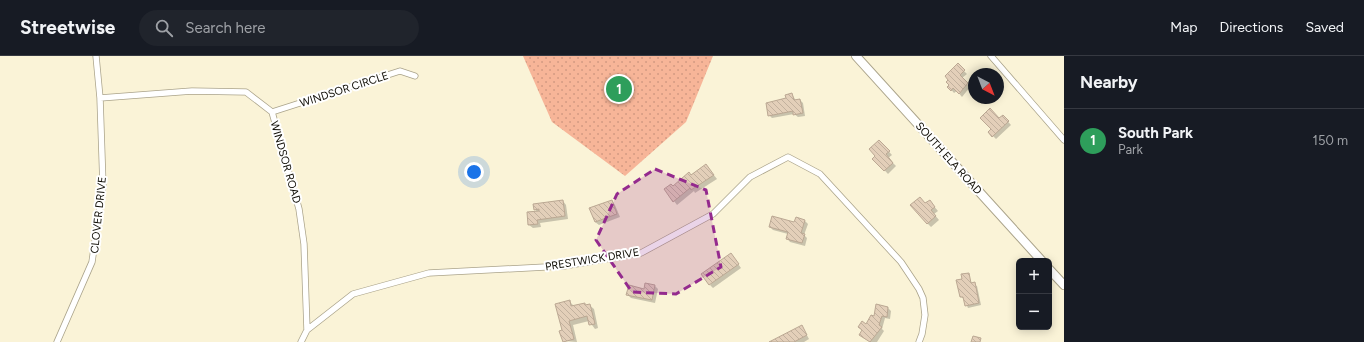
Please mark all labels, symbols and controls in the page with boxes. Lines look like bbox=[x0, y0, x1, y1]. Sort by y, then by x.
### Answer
search box bbox=[139, 10, 419, 46]
text: Streetwise bbox=[20, 16, 115, 39]
icon: search bbox=[153, 17, 175, 39]
text: Search here bbox=[185, 19, 265, 37]
text: Map bbox=[1170, 19, 1198, 36]
text: Directions bbox=[1220, 19, 1283, 36]
text: Saved bbox=[1305, 19, 1344, 36]
north arrow bbox=[968, 68, 1004, 104]
street label: WINDSOR CIRCLE bbox=[298, 69, 390, 110]
text: Nearby bbox=[1080, 72, 1138, 92]
pin: 1 bbox=[606, 74, 632, 104]
street label: SOUTH ELA ROAD bbox=[913, 119, 985, 198]
street label: WINDSOR ROAD bbox=[268, 120, 304, 205]
text: South Park bbox=[1118, 124, 1193, 142]
text: 1 bbox=[1090, 133, 1096, 148]
text: 150 m bbox=[1313, 133, 1348, 148]
text: Park bbox=[1118, 142, 1143, 157]
your location bbox=[464, 162, 484, 182]
street label: CLOVER DRIVE bbox=[88, 176, 109, 254]
street label: PRESTWICK DRIVE bbox=[544, 246, 640, 273]
map controls bbox=[1016, 258, 1052, 330]
button: + bbox=[1016, 258, 1052, 294]
button: − bbox=[1016, 294, 1052, 330]

